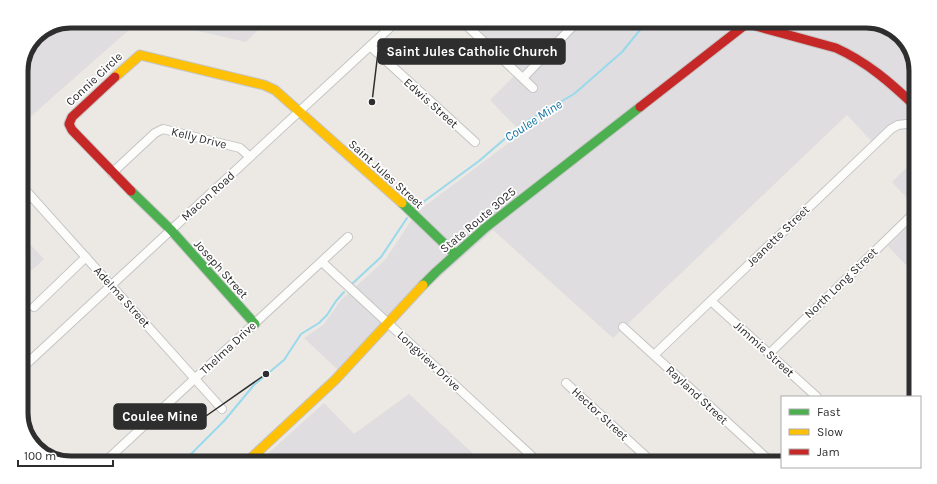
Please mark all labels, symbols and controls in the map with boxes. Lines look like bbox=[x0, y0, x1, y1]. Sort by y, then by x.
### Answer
callout: Saint Jules Catholic Church bbox=[378, 39, 565, 64]
text: Saint Jules Catholic Church bbox=[387, 44, 557, 59]
street label: Connie Circle bbox=[63, 49, 125, 109]
street label: Edwis Street bbox=[401, 75, 461, 131]
water label: Coulee Mine bbox=[502, 96, 565, 144]
street label: Kelly Drive bbox=[170, 124, 228, 152]
street label: Saint Jules Street bbox=[346, 137, 427, 212]
street label: Macon Road bbox=[178, 168, 238, 224]
street label: State Route 3025 bbox=[437, 184, 519, 256]
street label: Jeanette Street bbox=[744, 202, 813, 270]
street label: Joseph Street bbox=[191, 237, 251, 302]
street label: North Long Street bbox=[802, 244, 881, 321]
street label: Adelma Street bbox=[91, 264, 153, 331]
street label: Jimmie Street bbox=[731, 318, 797, 380]
street label: Thelma Drive bbox=[197, 319, 259, 377]
street label: Longview Drive bbox=[394, 328, 464, 394]
street label: Rayland Street bbox=[663, 363, 731, 428]
street label: Hector Street bbox=[569, 384, 631, 444]
legend bbox=[781, 396, 921, 468]
callout: Coulee Mine bbox=[114, 404, 206, 429]
text: Fast bbox=[817, 405, 841, 419]
text: Coulee Mine bbox=[122, 409, 198, 424]
text: Slow bbox=[817, 425, 843, 439]
scale bar bbox=[18, 442, 113, 468]
text: Jam bbox=[817, 445, 840, 459]
text: 100 m bbox=[24, 449, 56, 463]

